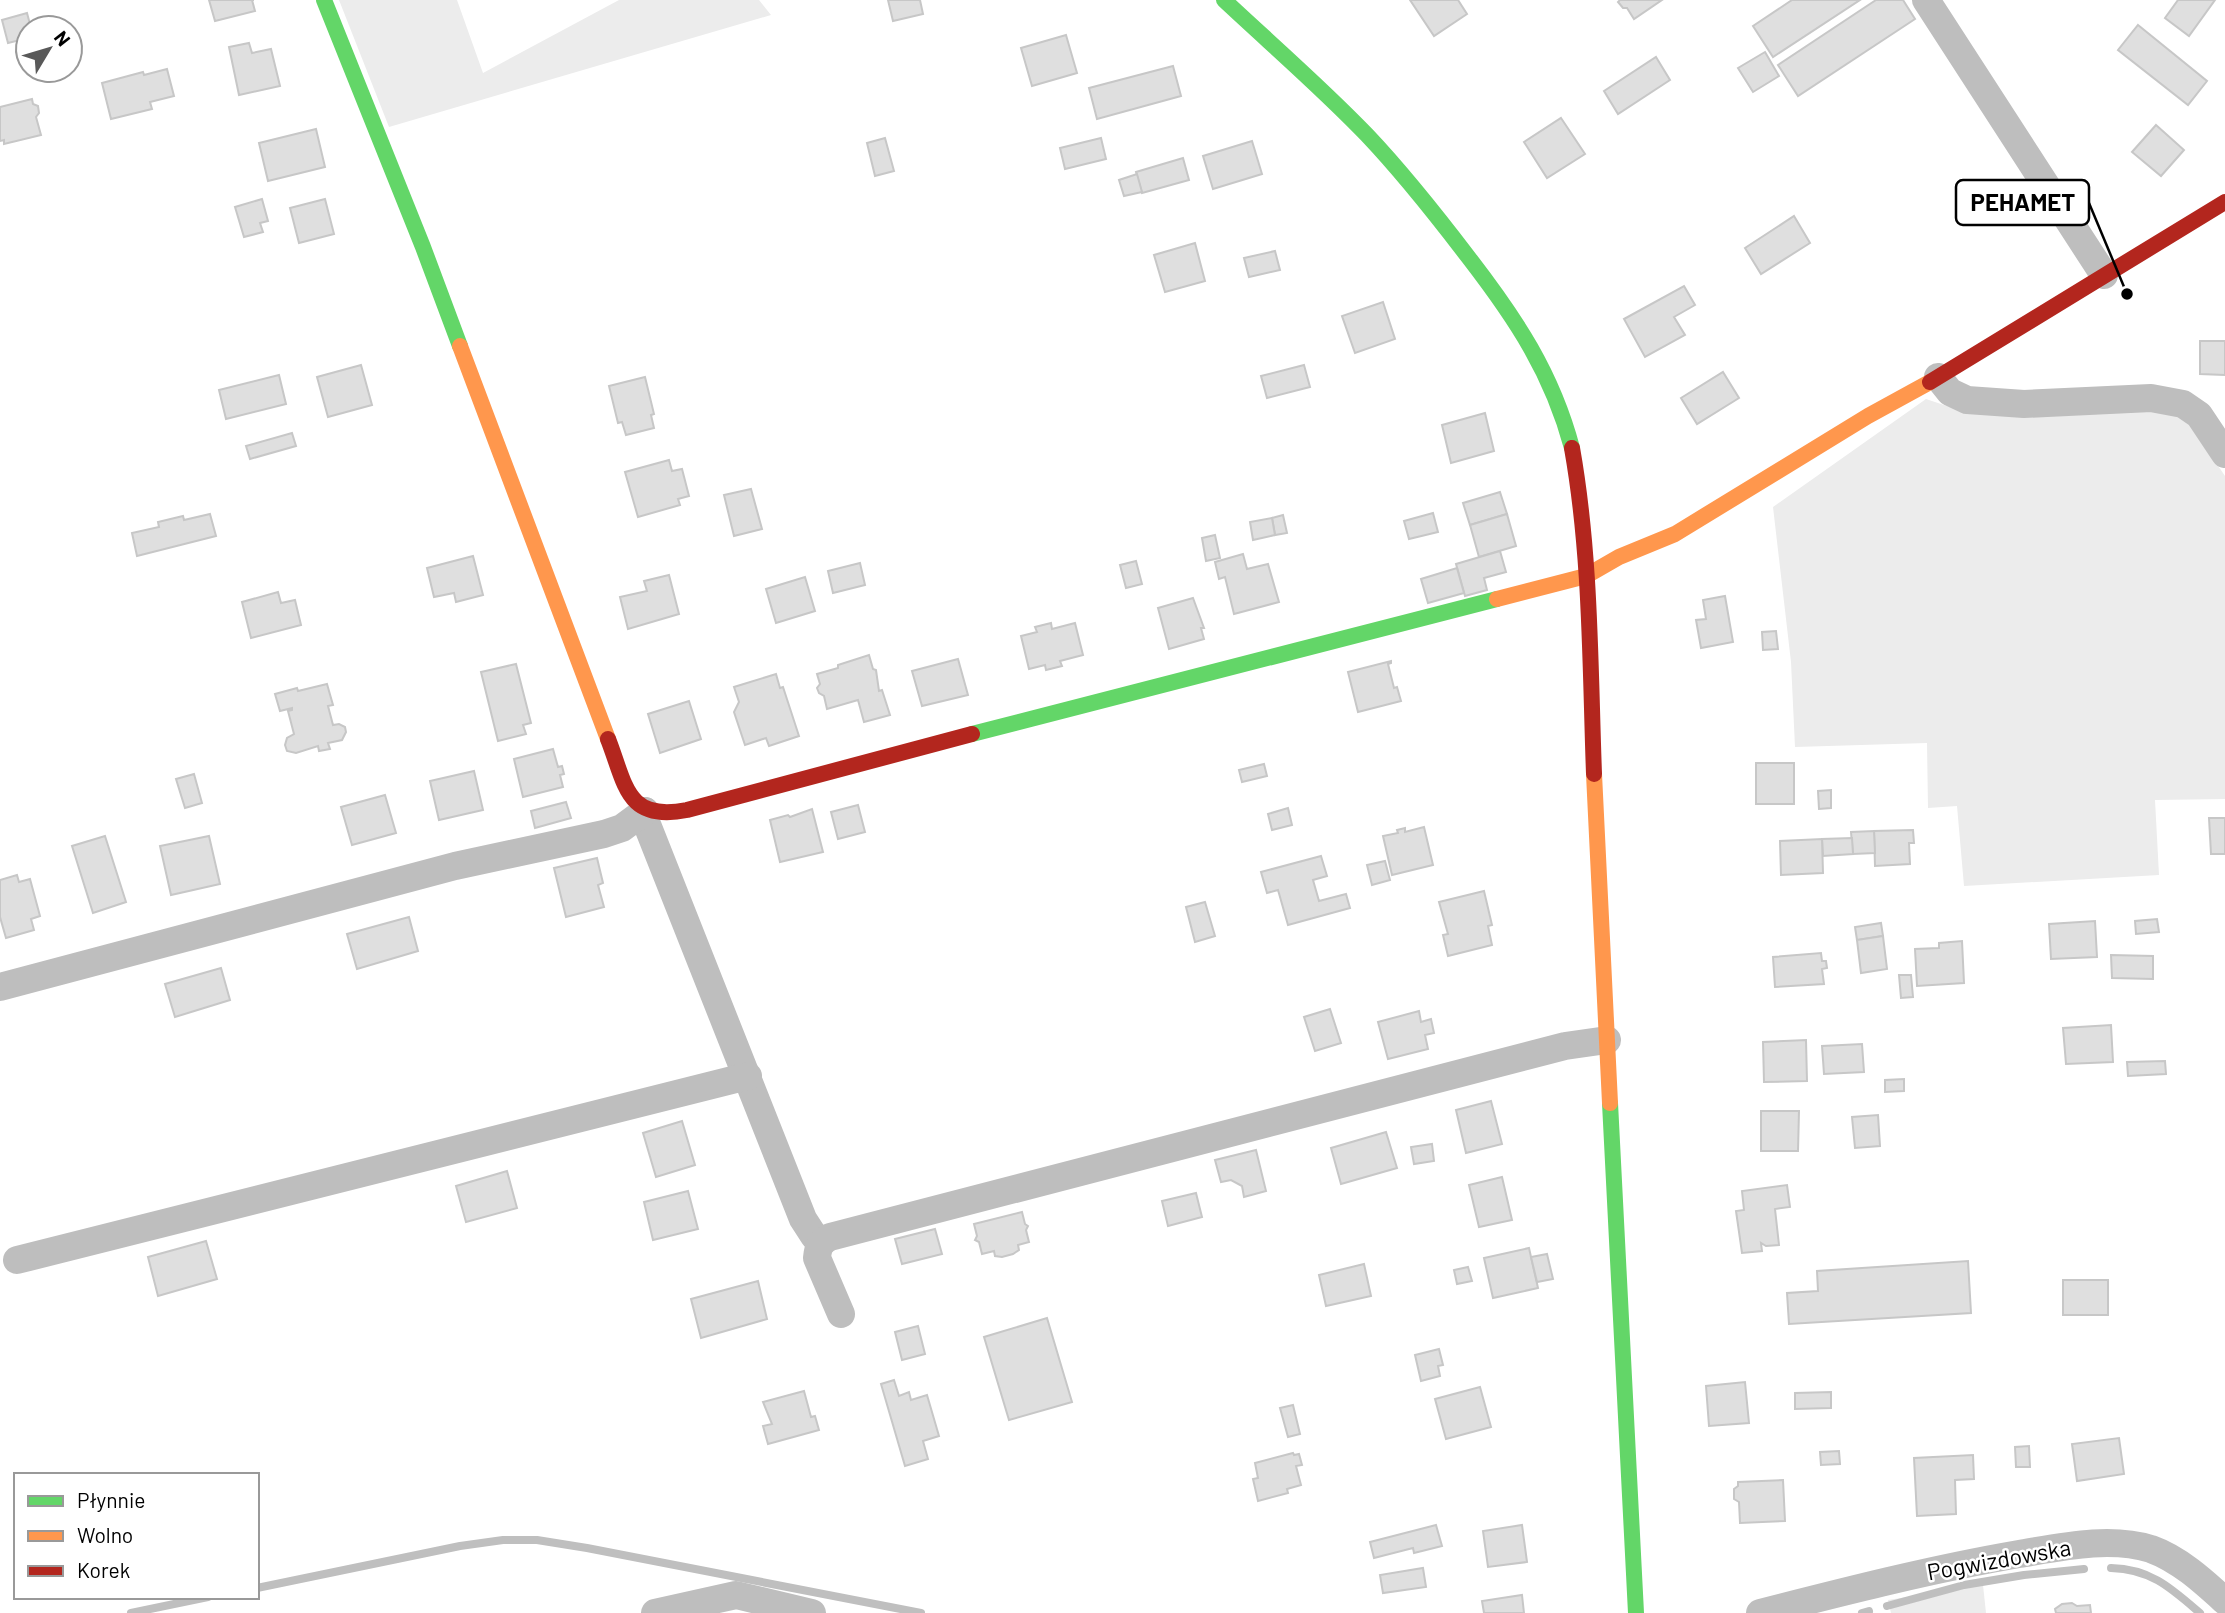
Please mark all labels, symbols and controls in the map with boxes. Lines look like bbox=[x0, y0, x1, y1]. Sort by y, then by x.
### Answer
north arrow bbox=[14, 14, 84, 84]
text: N bbox=[50, 26, 76, 50]
callout: PEHAMET bbox=[1956, 180, 2089, 225]
text: PEHAMET bbox=[1971, 187, 2075, 216]
legend bbox=[14, 1473, 259, 1599]
text: Płynnie bbox=[77, 1487, 145, 1512]
text: Wolno bbox=[77, 1522, 133, 1547]
street label: Pogwizdowska bbox=[1925, 1533, 2073, 1585]
text: Korek bbox=[77, 1557, 130, 1582]

